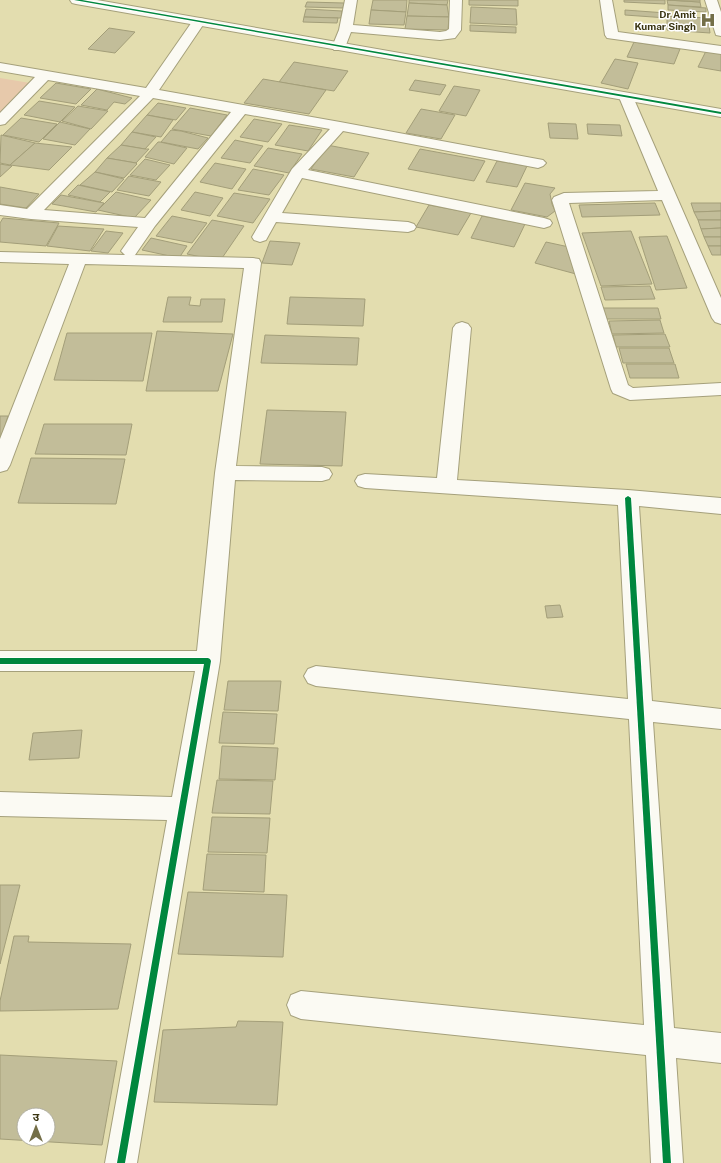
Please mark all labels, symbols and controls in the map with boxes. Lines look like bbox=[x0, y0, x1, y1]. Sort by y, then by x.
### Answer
place label: Dr Amit Kumar Singh bbox=[634, 8, 696, 32]
hospital icon: Dr Amit Kumar Singh bbox=[699, 11, 717, 29]
north arrow bbox=[16, 1107, 56, 1147]
text: उ bbox=[33, 1111, 40, 1123]

